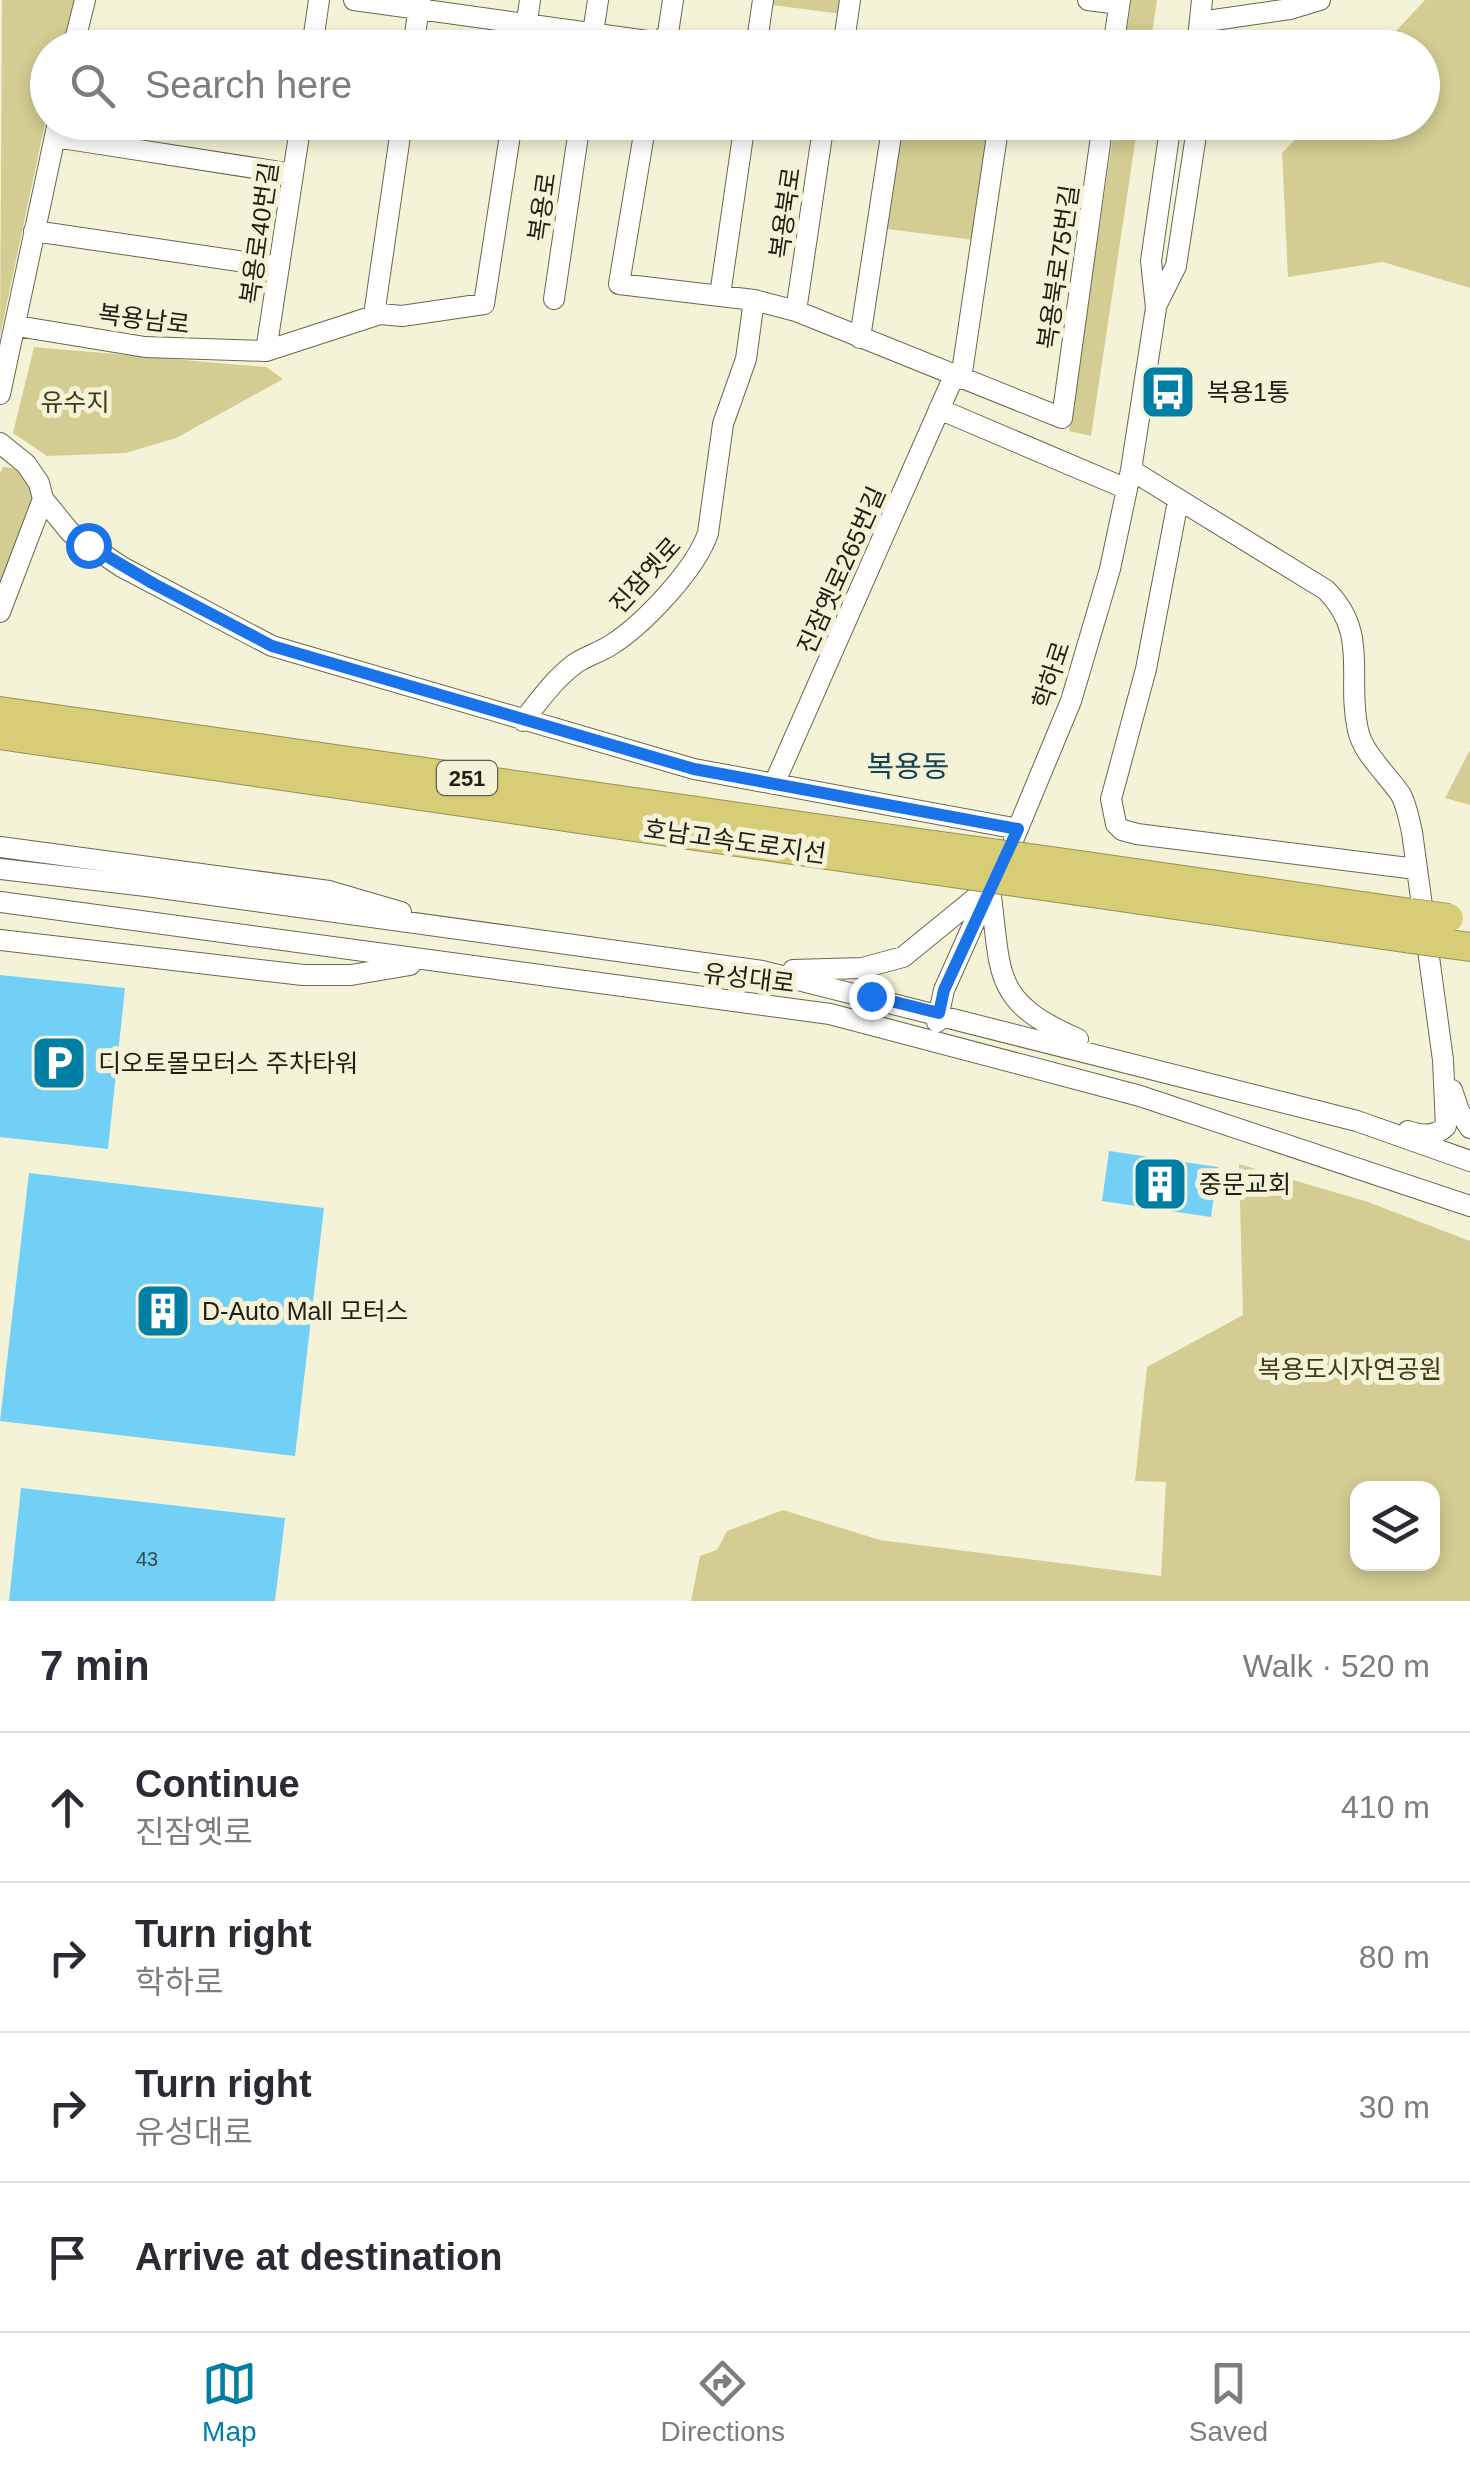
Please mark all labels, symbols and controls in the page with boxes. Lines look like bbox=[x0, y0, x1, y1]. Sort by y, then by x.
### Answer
search box bbox=[30, 30, 1440, 140]
icon: search bbox=[65, 58, 120, 113]
text: Search here bbox=[145, 64, 352, 106]
street label: 복용로40번길 bbox=[235, 160, 283, 306]
street label: 복용북로 bbox=[765, 165, 805, 261]
street label: 복용로 bbox=[523, 171, 561, 243]
street label: 복용북로75번길 bbox=[1033, 183, 1083, 351]
street label: 복용남로 bbox=[97, 299, 191, 339]
bus stop icon: 복용1통 bbox=[1138, 362, 1198, 422]
place label: 복용1통 bbox=[1207, 378, 1290, 406]
park label: 유수지 bbox=[40, 388, 110, 416]
street label: 진잠옛로265번길 bbox=[792, 482, 890, 658]
route start bbox=[66, 523, 112, 569]
street label: 진잠옛로 bbox=[604, 531, 686, 619]
street label: 학하로 bbox=[1027, 638, 1075, 712]
district label: 복용동 bbox=[867, 750, 949, 783]
road number: 251 bbox=[437, 761, 497, 795]
street label: 호남고속도로지선 bbox=[642, 814, 828, 868]
street label: 유성대로 bbox=[702, 958, 796, 998]
route end bbox=[849, 974, 895, 1020]
parking icon: 디오토몰모터스 주차타워 bbox=[29, 1033, 89, 1093]
place label: 디오토몰모터스 주차타워 bbox=[98, 1049, 358, 1077]
building icon: 중문교회 bbox=[1130, 1154, 1190, 1214]
place label: 중문교회 bbox=[1199, 1170, 1291, 1198]
building icon: D-Auto Mall 모터스 bbox=[133, 1281, 193, 1341]
place label: D-Auto Mall 모터스 bbox=[202, 1297, 409, 1325]
park label: 복용도시자연공원 bbox=[1258, 1355, 1442, 1383]
map controls bbox=[1350, 1481, 1440, 1571]
button: layers bbox=[1350, 1481, 1440, 1571]
house number: 43 bbox=[136, 1548, 158, 1570]
text: 7 min bbox=[40, 1642, 150, 1689]
text: Walk · 520 m bbox=[1243, 1648, 1430, 1684]
text: Continue bbox=[135, 1763, 300, 1805]
icon: ahead bbox=[40, 1780, 95, 1835]
text: 410 m bbox=[1341, 1789, 1430, 1825]
text: 진잠옛로 bbox=[135, 1814, 253, 1850]
text: Turn right bbox=[135, 1913, 312, 1955]
icon: right bbox=[40, 1930, 95, 1985]
text: 80 m bbox=[1359, 1939, 1430, 1975]
text: 학하로 bbox=[135, 1964, 223, 2000]
text: Turn right bbox=[135, 2063, 312, 2105]
icon: right bbox=[40, 2080, 95, 2135]
text: 30 m bbox=[1359, 2089, 1430, 2125]
text: 유성대로 bbox=[135, 2114, 253, 2150]
icon: arrive bbox=[40, 2230, 95, 2285]
text: Arrive at destination bbox=[135, 2236, 502, 2278]
tab: Map bbox=[202, 2356, 257, 2448]
tab: Directions bbox=[661, 2356, 785, 2448]
tab: Saved bbox=[1189, 2356, 1268, 2448]

